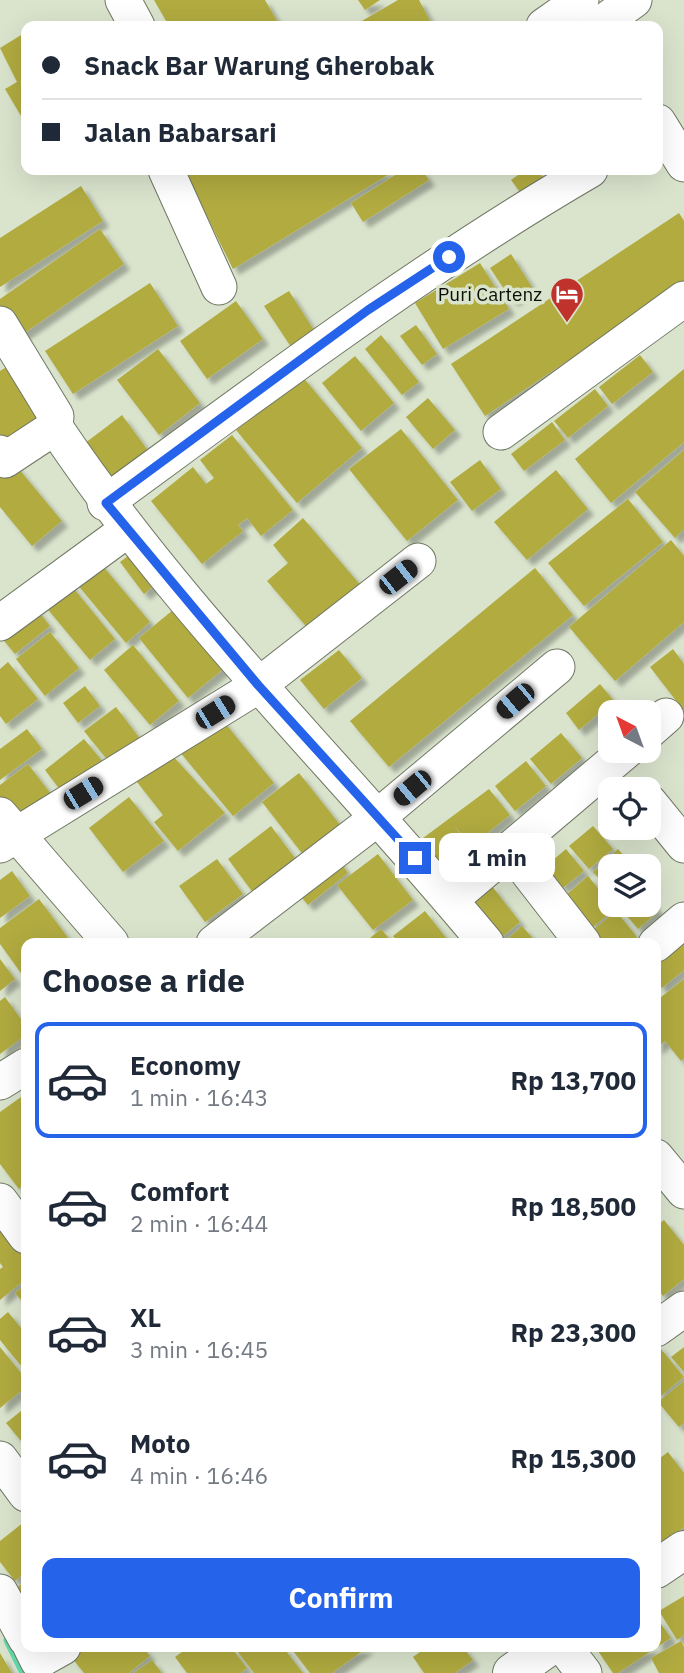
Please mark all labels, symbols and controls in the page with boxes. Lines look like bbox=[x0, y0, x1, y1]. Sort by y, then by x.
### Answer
text: Snack Bar Warung Gherobak bbox=[84, 48, 435, 82]
text: Jalan Babarsari bbox=[84, 115, 277, 149]
route start bbox=[433, 241, 465, 273]
hotel icon: Puri Cartenz bbox=[548, 275, 586, 324]
place label: Puri Cartenz bbox=[438, 282, 542, 306]
car bbox=[375, 556, 422, 598]
car bbox=[493, 679, 538, 723]
car bbox=[192, 692, 239, 732]
north arrow bbox=[598, 700, 662, 763]
map controls bbox=[598, 700, 661, 917]
car bbox=[390, 766, 435, 810]
car bbox=[60, 773, 107, 813]
button: locate bbox=[598, 777, 661, 840]
callout: 1 min bbox=[440, 834, 555, 882]
route end bbox=[399, 842, 431, 874]
text: 1 min bbox=[467, 842, 527, 872]
button: layers bbox=[598, 854, 661, 917]
text: Choose a ride bbox=[42, 959, 245, 1001]
text: Economy bbox=[130, 1048, 241, 1082]
icon: car bbox=[46, 1049, 109, 1112]
text: Rp 13,700 bbox=[510, 1063, 636, 1097]
text: 1 min · 16:43 bbox=[130, 1082, 268, 1112]
text: Comfort bbox=[130, 1174, 229, 1208]
icon: car bbox=[46, 1175, 109, 1238]
text: Rp 18,500 bbox=[510, 1189, 636, 1223]
text: 2 min · 16:44 bbox=[130, 1208, 268, 1238]
text: XL bbox=[130, 1300, 161, 1334]
icon: car bbox=[46, 1301, 109, 1364]
text: Rp 23,300 bbox=[510, 1315, 636, 1349]
text: 3 min · 16:45 bbox=[130, 1334, 268, 1364]
text: Moto bbox=[130, 1426, 190, 1460]
icon: car bbox=[46, 1427, 109, 1490]
text: Rp 15,300 bbox=[510, 1441, 636, 1475]
text: 4 min · 16:46 bbox=[130, 1460, 268, 1490]
button: Confirm bbox=[42, 1558, 640, 1638]

